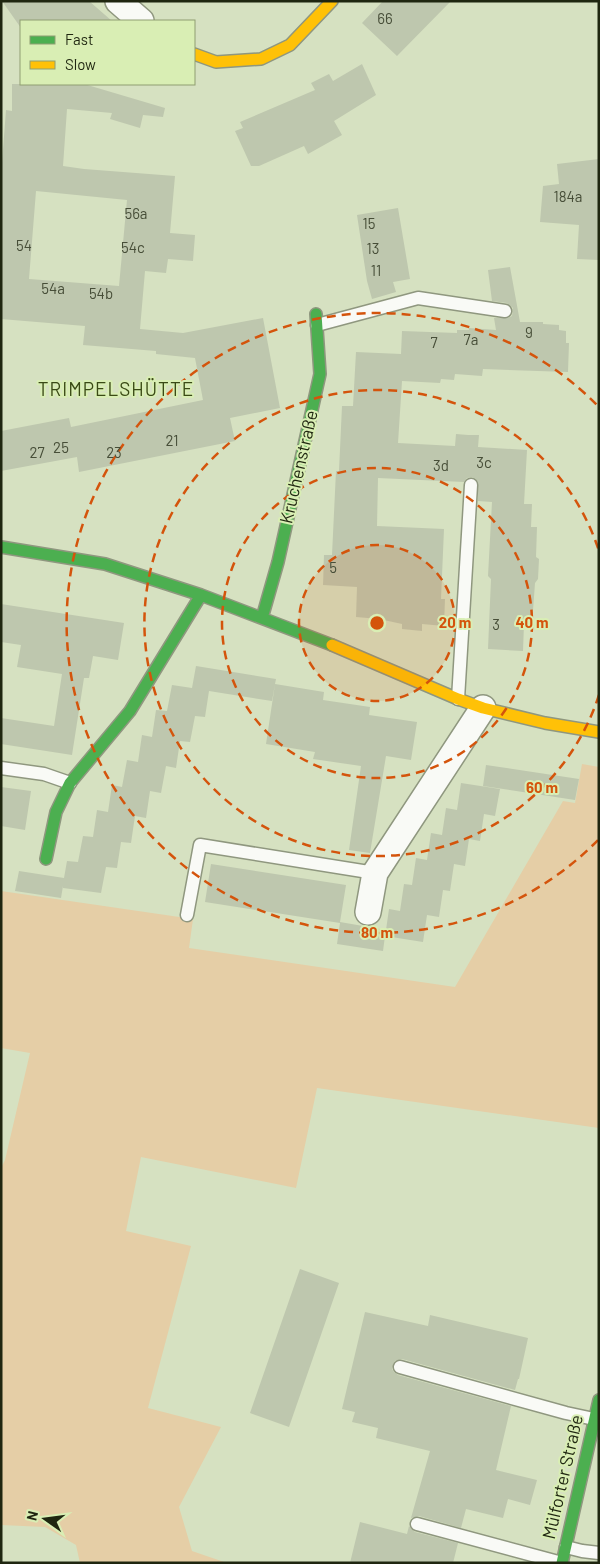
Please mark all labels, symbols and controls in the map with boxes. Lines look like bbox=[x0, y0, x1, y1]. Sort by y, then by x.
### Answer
house number: 66 bbox=[377, 9, 393, 27]
legend bbox=[20, 20, 195, 85]
text: Fast bbox=[65, 30, 93, 48]
text: Slow bbox=[65, 55, 96, 73]
house number: 184a bbox=[554, 187, 583, 205]
house number: 56a bbox=[124, 204, 148, 222]
house number: 15 bbox=[363, 214, 375, 232]
house number: 54 bbox=[16, 236, 32, 254]
house number: 54c bbox=[121, 238, 145, 256]
house number: 13 bbox=[367, 239, 379, 257]
house number: 11 bbox=[371, 261, 381, 279]
house number: 54a bbox=[41, 279, 65, 297]
house number: 54b bbox=[89, 284, 113, 302]
house number: 9 bbox=[525, 323, 533, 341]
house number: 7a bbox=[464, 330, 478, 348]
house number: 7 bbox=[430, 333, 438, 351]
district label: TRIMPELSHÜTTE bbox=[38, 377, 194, 400]
street label: Kruchenstraße bbox=[274, 408, 322, 526]
house number: 21 bbox=[165, 431, 179, 449]
house number: 25 bbox=[53, 438, 69, 456]
house number: 27 bbox=[29, 443, 45, 461]
house number: 23 bbox=[106, 443, 122, 461]
house number: 3c bbox=[476, 453, 492, 471]
house number: 3d bbox=[433, 456, 449, 474]
house number: 5 bbox=[329, 558, 337, 576]
text: 20 m bbox=[439, 613, 471, 631]
text: 40 m bbox=[515, 613, 549, 631]
centre of rings bbox=[368, 614, 386, 632]
house number: 3 bbox=[492, 615, 500, 633]
text: 60 m bbox=[526, 778, 558, 796]
text: 80 m bbox=[361, 923, 393, 941]
street label: Mülforter Straße bbox=[537, 1412, 587, 1541]
north arrow bbox=[20, 1494, 70, 1544]
text: N bbox=[23, 1509, 41, 1522]

